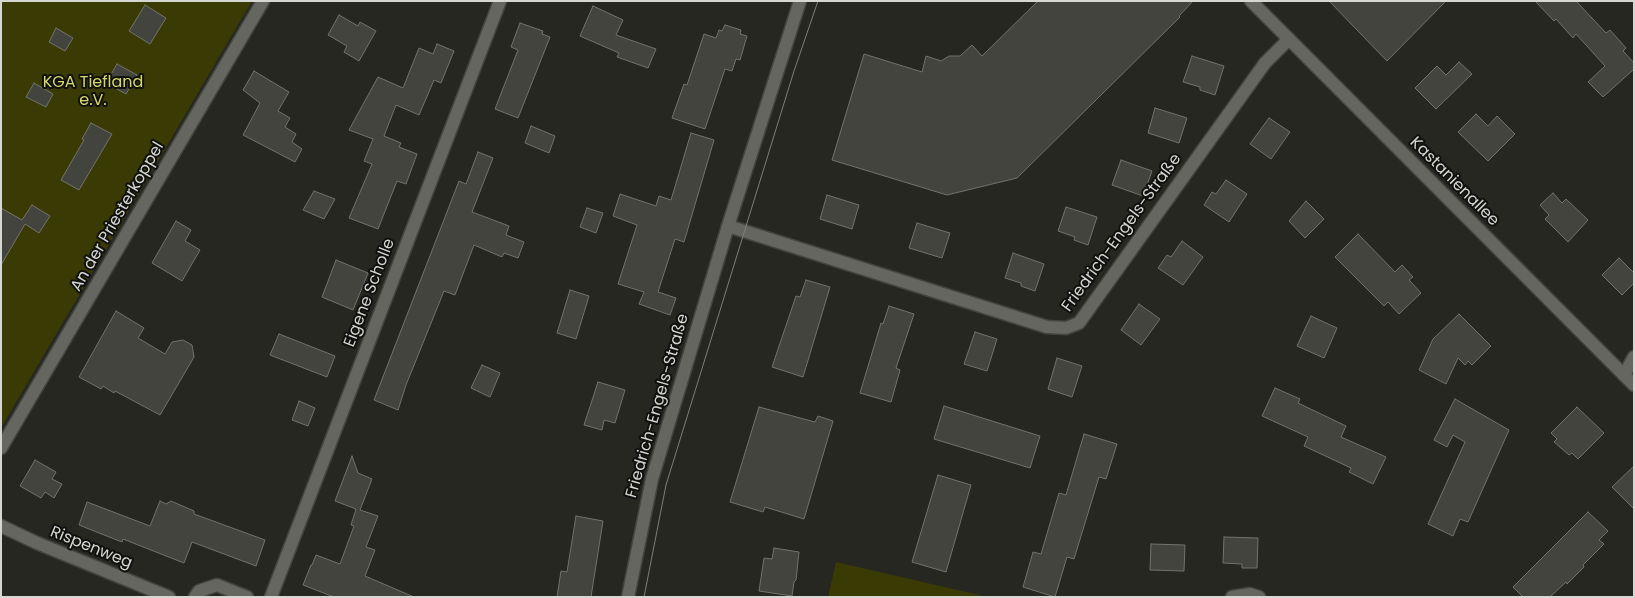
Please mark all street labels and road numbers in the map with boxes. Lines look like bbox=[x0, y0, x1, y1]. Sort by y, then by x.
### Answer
street label: Kastanienallee bbox=[1405, 133, 1503, 231]
street label: An der Priesterkoppel bbox=[67, 139, 169, 295]
street label: Friedrich-Engels-Straße bbox=[1058, 150, 1186, 316]
street label: Eigene Scholle bbox=[340, 236, 400, 350]
street label: Friedrich-Engels-Straße bbox=[623, 312, 693, 500]
street label: Rispenweg bbox=[47, 523, 135, 573]

